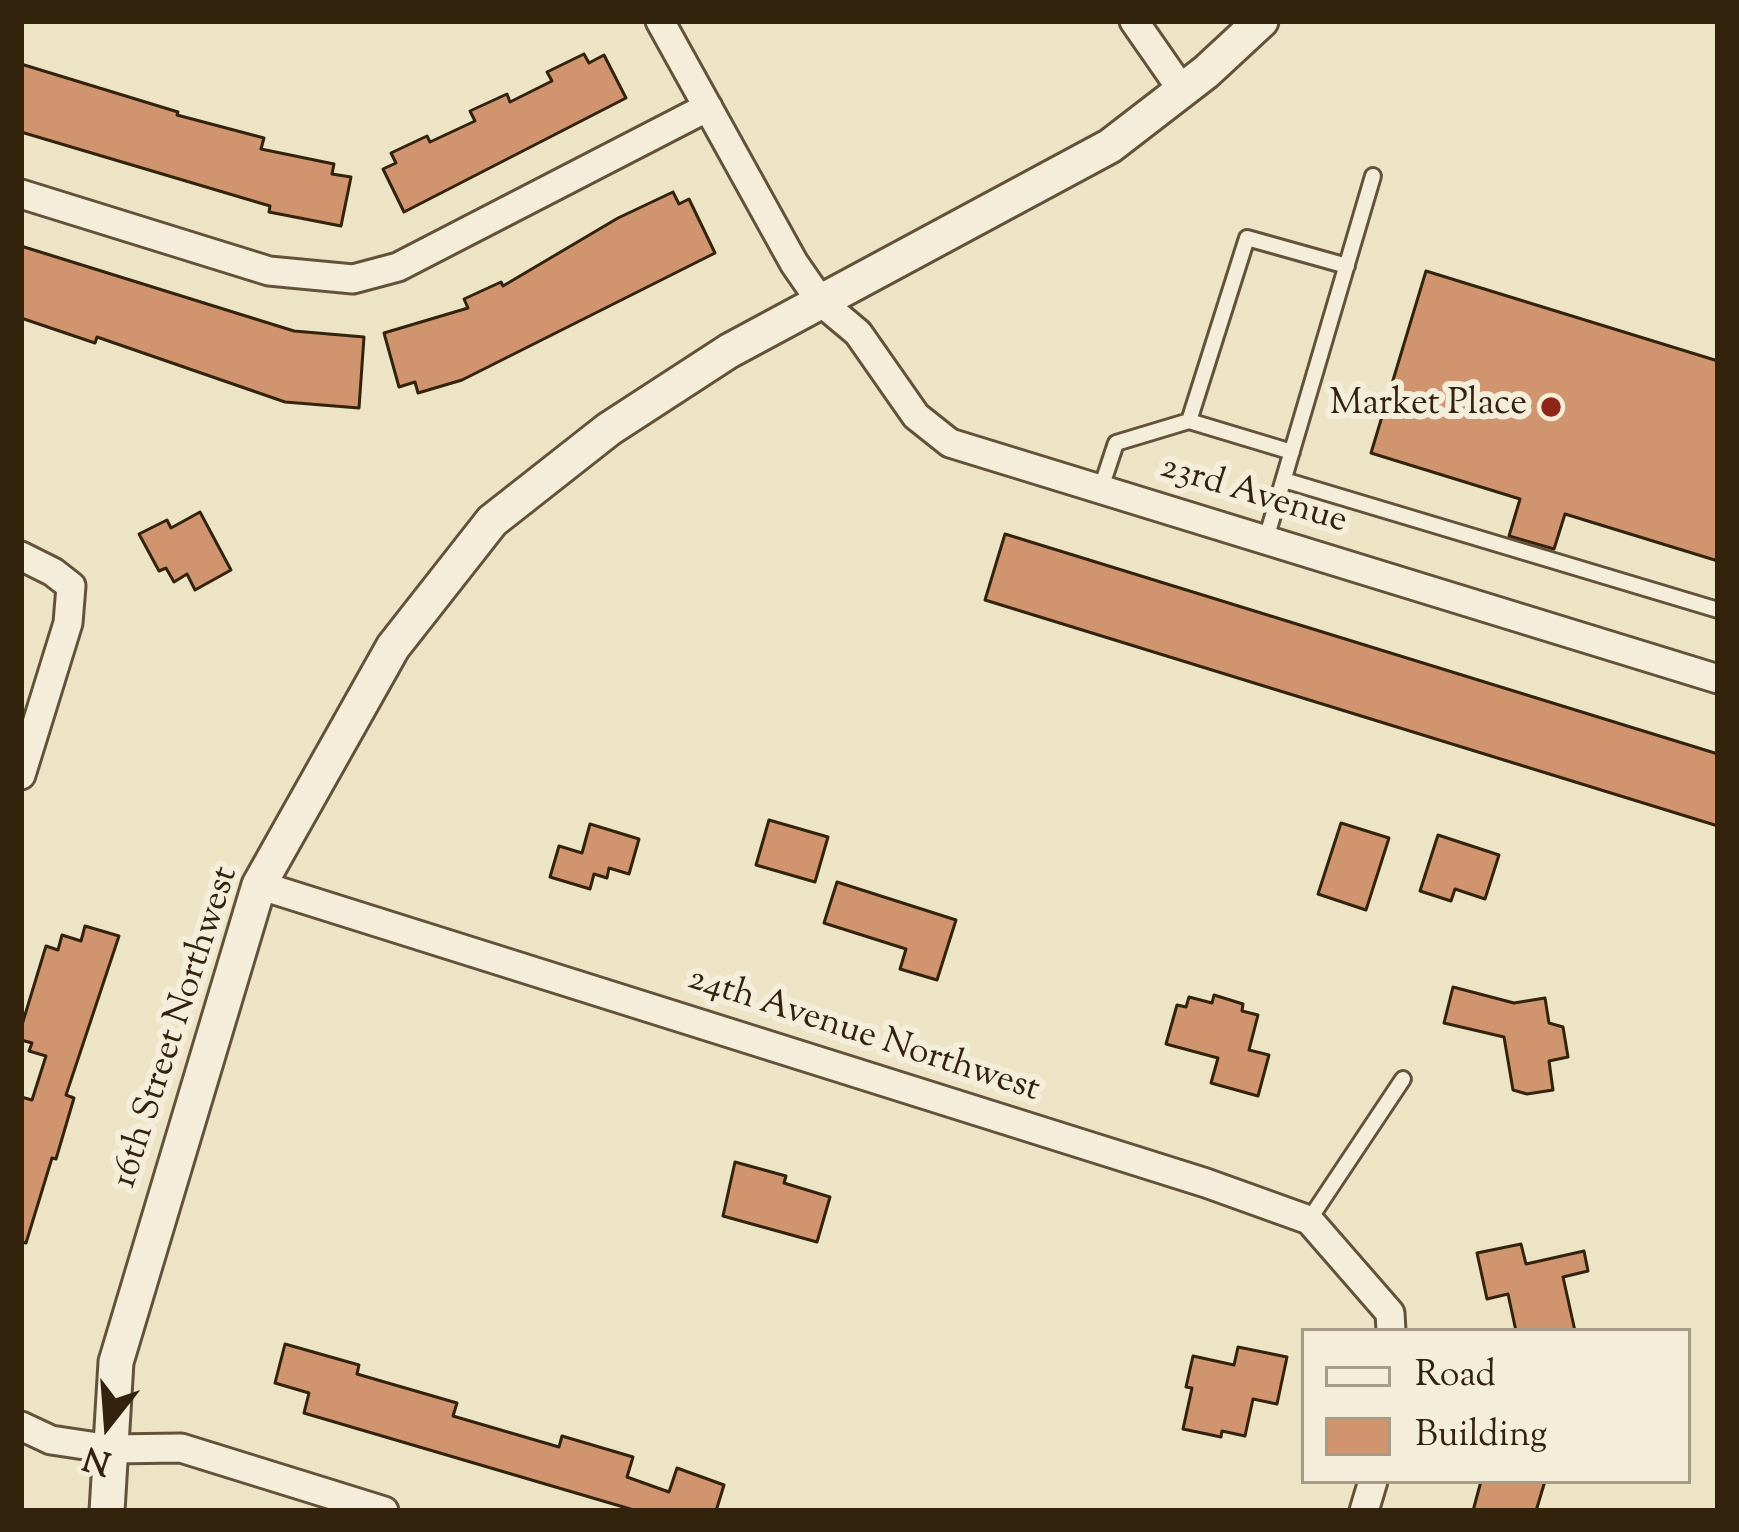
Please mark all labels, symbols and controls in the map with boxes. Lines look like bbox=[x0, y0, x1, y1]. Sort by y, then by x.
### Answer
place label: Market Place bbox=[1330, 385, 1527, 429]
marker: Market Place bbox=[1538, 394, 1564, 420]
street label: 23rd Avenue bbox=[1154, 448, 1352, 546]
street label: 16th Street Northwest bbox=[106, 862, 250, 1194]
street label: 24th Avenue Northwest bbox=[682, 960, 1044, 1114]
legend bbox=[1301, 1328, 1691, 1484]
text: Road bbox=[1415, 1350, 1496, 1402]
north arrow bbox=[48, 1364, 168, 1484]
text: Building bbox=[1415, 1410, 1547, 1462]
text: N bbox=[78, 1432, 117, 1485]

